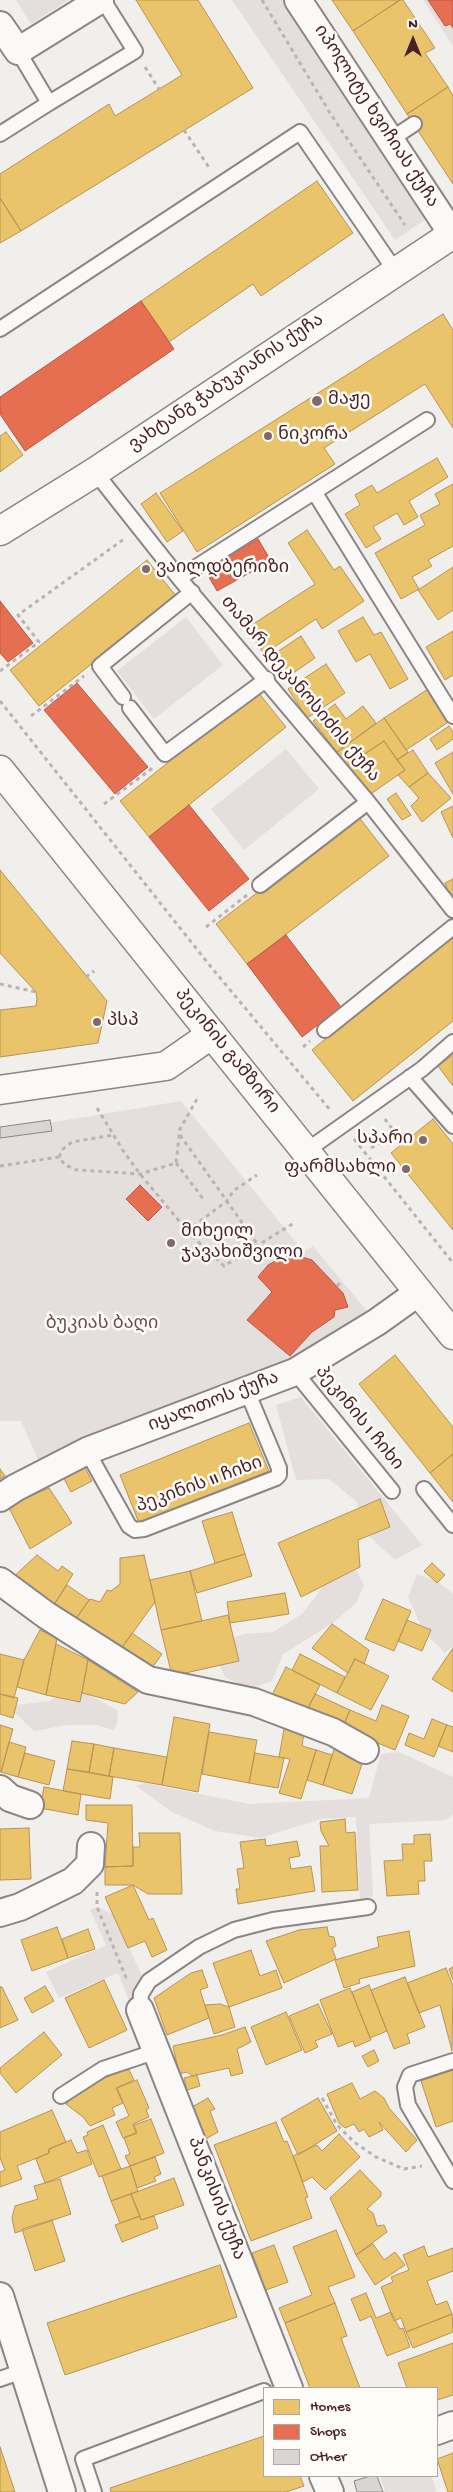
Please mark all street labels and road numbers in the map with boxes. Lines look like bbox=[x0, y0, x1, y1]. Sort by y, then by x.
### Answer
street label: იპოლიტე ხვიჩიას ქუჩა bbox=[308, 22, 442, 212]
street label: ვახტანგ ჭაბუკიანის ქუჩა bbox=[125, 311, 329, 457]
street label: თამარ დეკანოსიძის ქუჩა bbox=[215, 592, 383, 788]
street label: პეკინის გამზირი bbox=[169, 985, 283, 1119]
street label: პეკინის I ჩიხი bbox=[309, 1362, 407, 1476]
street label: იყალთოს ქუჩა bbox=[146, 1368, 282, 1438]
street label: პეკინის II ჩიხი bbox=[134, 1453, 266, 1519]
street label: პანკისის ქუჩა bbox=[182, 2134, 248, 2264]

